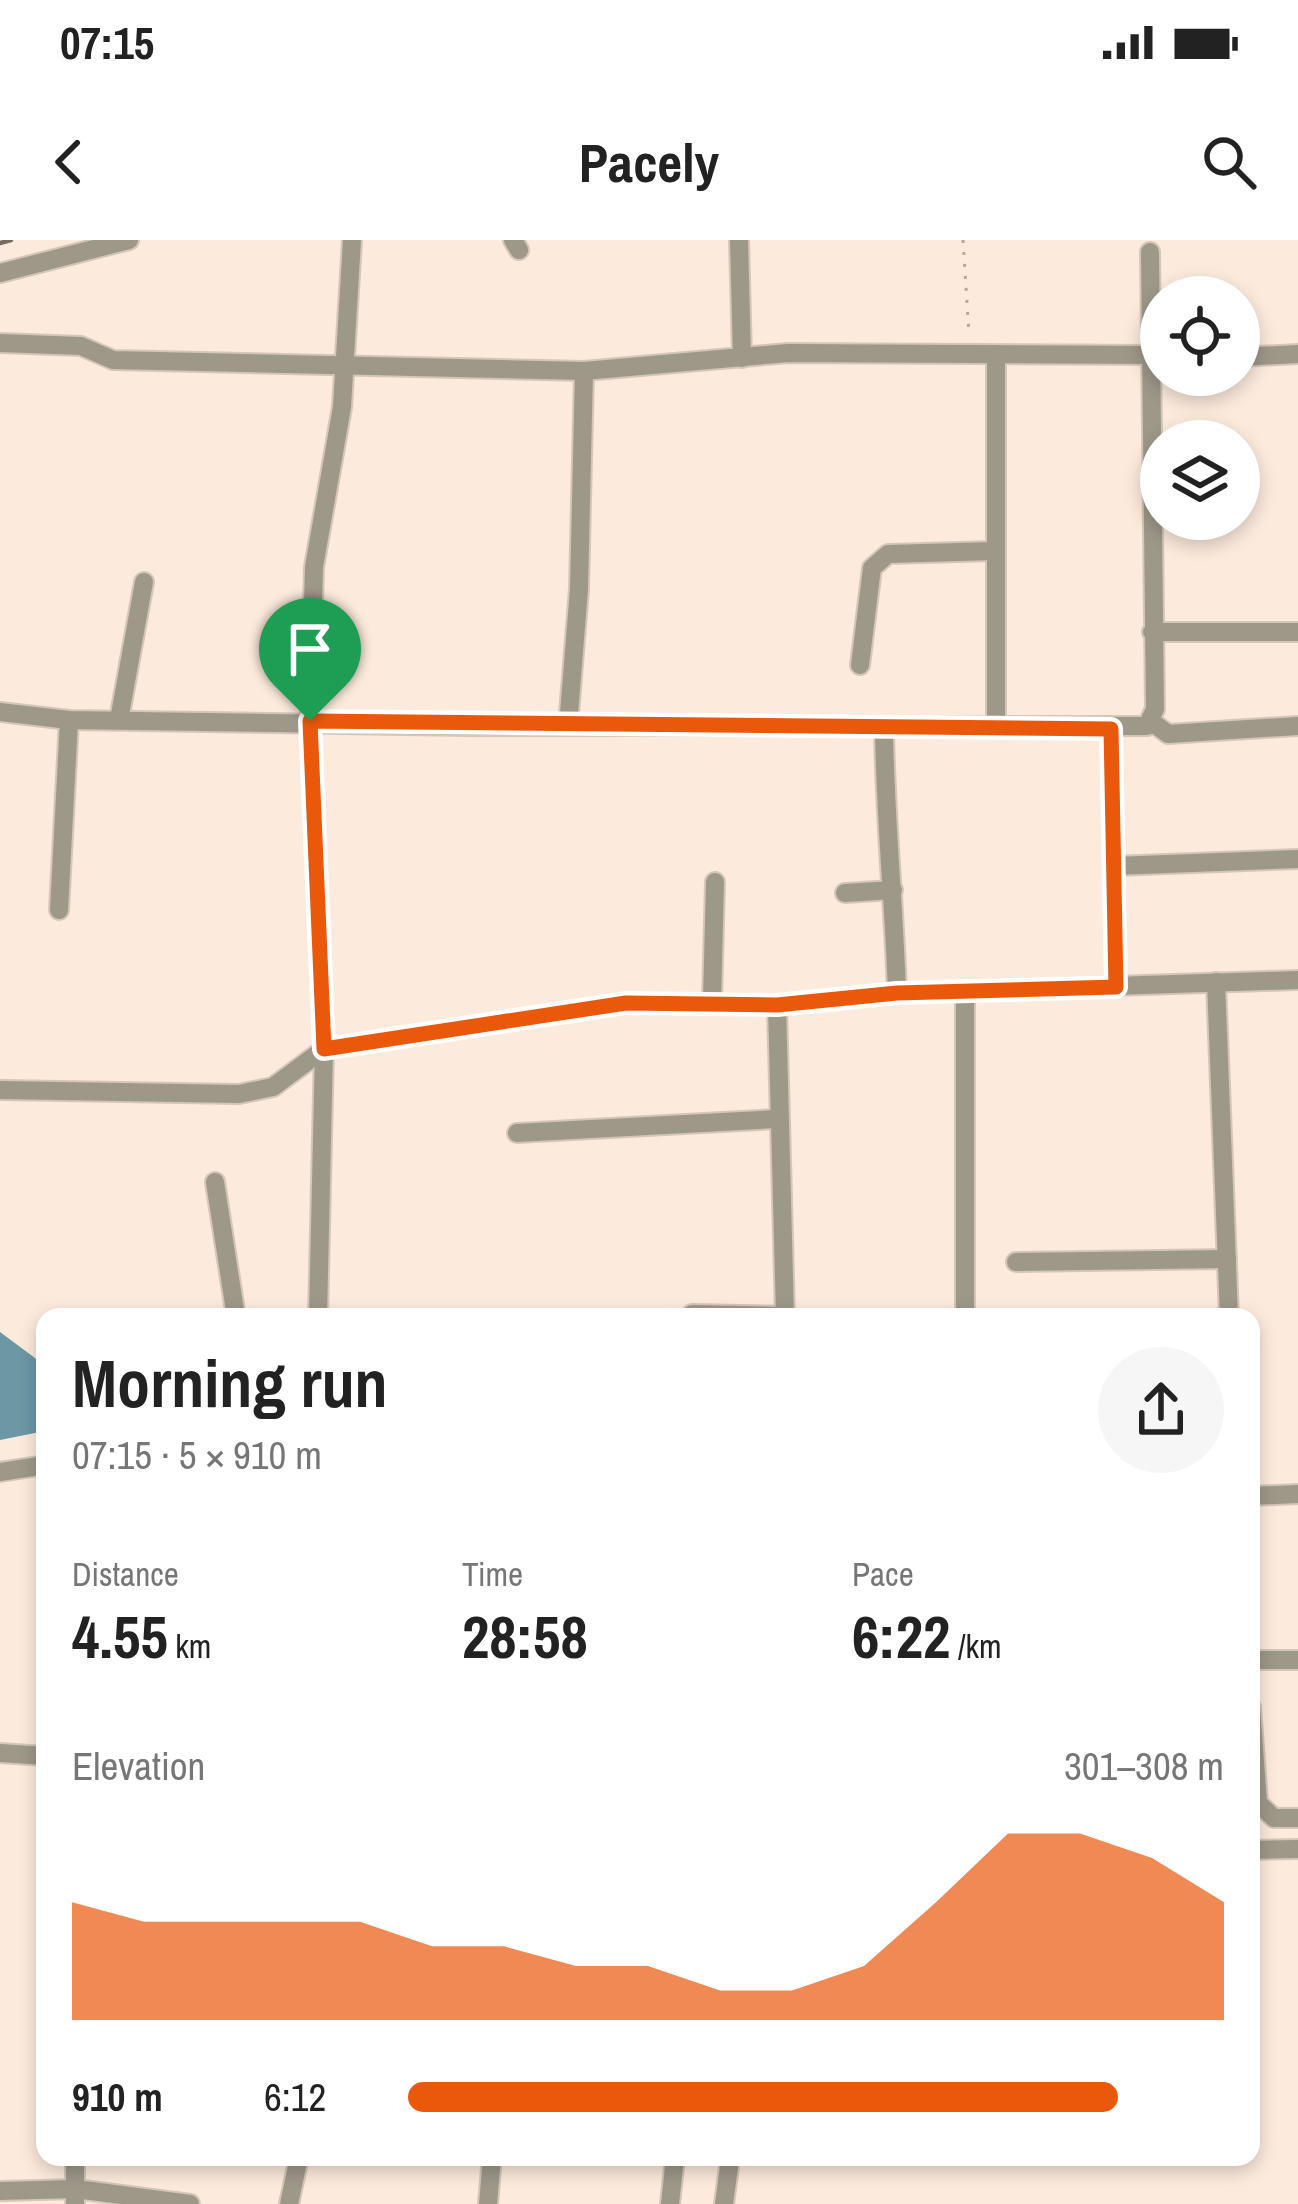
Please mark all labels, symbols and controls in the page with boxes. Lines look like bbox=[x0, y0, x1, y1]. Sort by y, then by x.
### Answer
text: 07:15 bbox=[60, 12, 154, 73]
text: Pacely bbox=[579, 126, 719, 199]
icon: back bbox=[36, 129, 102, 195]
icon: search bbox=[1196, 129, 1262, 195]
map controls bbox=[1140, 276, 1260, 540]
button: locate bbox=[1140, 276, 1260, 396]
button: layers bbox=[1140, 420, 1260, 540]
pin bbox=[259, 598, 361, 721]
icon: arrive bbox=[277, 616, 343, 682]
text: Morning run bbox=[72, 1339, 388, 1428]
button: share bbox=[1098, 1347, 1224, 1473]
text: 07:15 · 5 × 910 m bbox=[72, 1429, 322, 1481]
text: Distance bbox=[72, 1552, 179, 1596]
text: Time bbox=[462, 1552, 523, 1596]
text: Pace bbox=[852, 1552, 914, 1596]
text: 4.55 bbox=[72, 1596, 168, 1677]
text: 28:58 bbox=[462, 1596, 588, 1677]
text: 6:22 bbox=[852, 1596, 950, 1677]
text: km bbox=[168, 1624, 211, 1668]
text: /km bbox=[950, 1624, 1002, 1668]
text: Elevation bbox=[72, 1740, 205, 1792]
text: 301–308 m bbox=[1064, 1740, 1224, 1792]
text: 910 m bbox=[72, 2071, 163, 2123]
text: 6:12 bbox=[264, 2071, 326, 2123]

